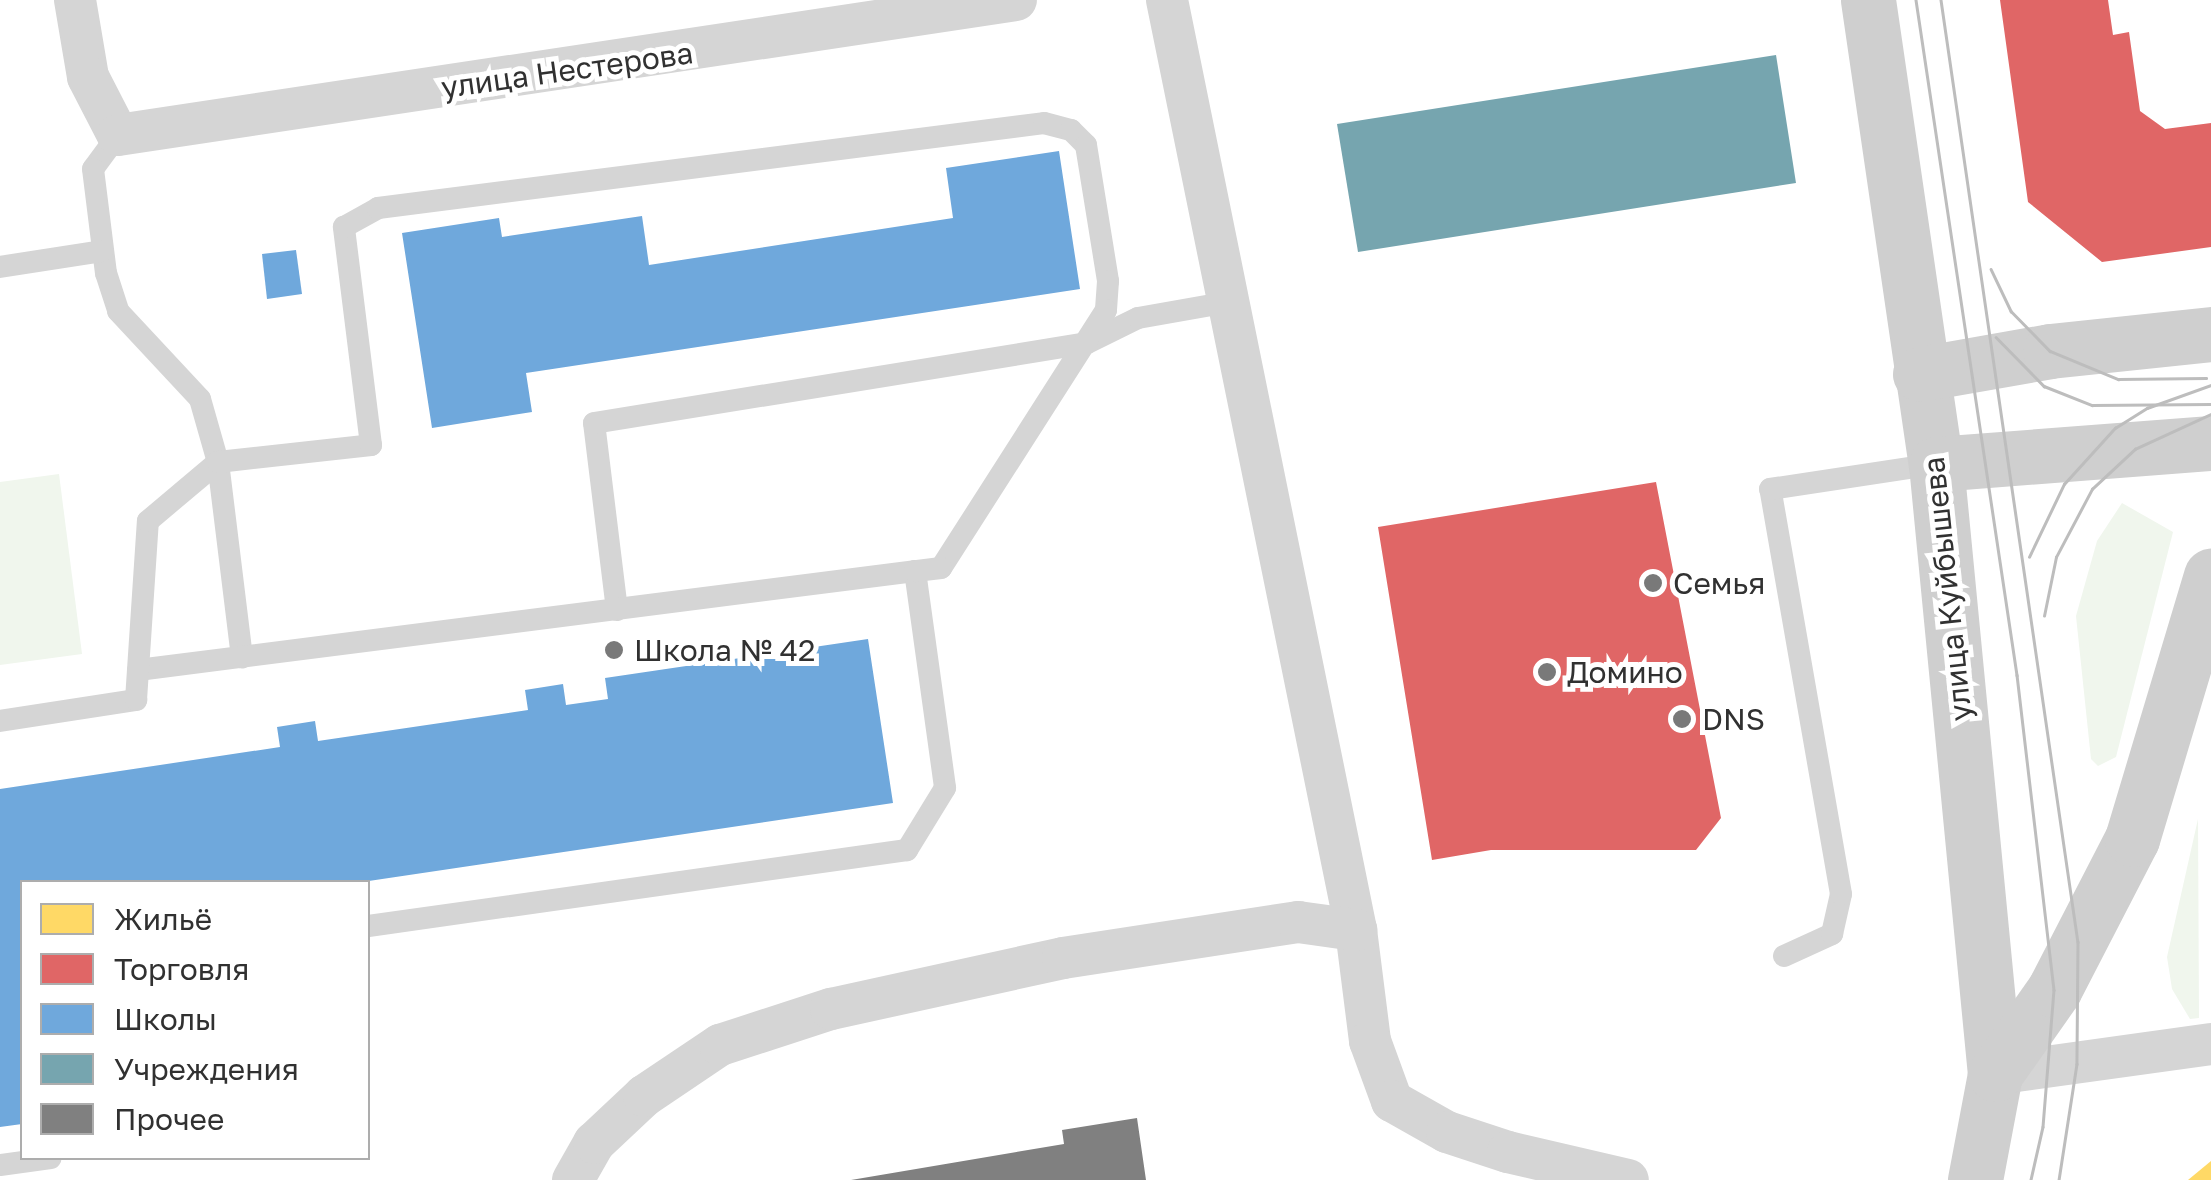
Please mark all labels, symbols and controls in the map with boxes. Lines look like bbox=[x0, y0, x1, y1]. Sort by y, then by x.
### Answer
street label: улица Нестерова bbox=[439, 34, 695, 106]
street label: улица Куйбышева bbox=[1915, 455, 1979, 723]
place label: Семья bbox=[1673, 565, 1765, 601]
marker: Семья bbox=[1642, 572, 1664, 594]
place label: Школа № 42 bbox=[634, 632, 815, 668]
marker: Школа № 42 bbox=[603, 639, 625, 661]
place label: Домино bbox=[1567, 654, 1683, 690]
marker: Домино bbox=[1536, 661, 1558, 683]
place label: DNS bbox=[1702, 701, 1765, 737]
marker: DNS bbox=[1671, 708, 1693, 730]
legend bbox=[20, 880, 370, 1160]
text: Жильё bbox=[114, 901, 212, 937]
text: Торговля bbox=[114, 951, 249, 987]
text: Школы bbox=[114, 1001, 217, 1037]
text: Учреждения bbox=[114, 1051, 299, 1087]
text: Прочее bbox=[114, 1101, 224, 1137]

